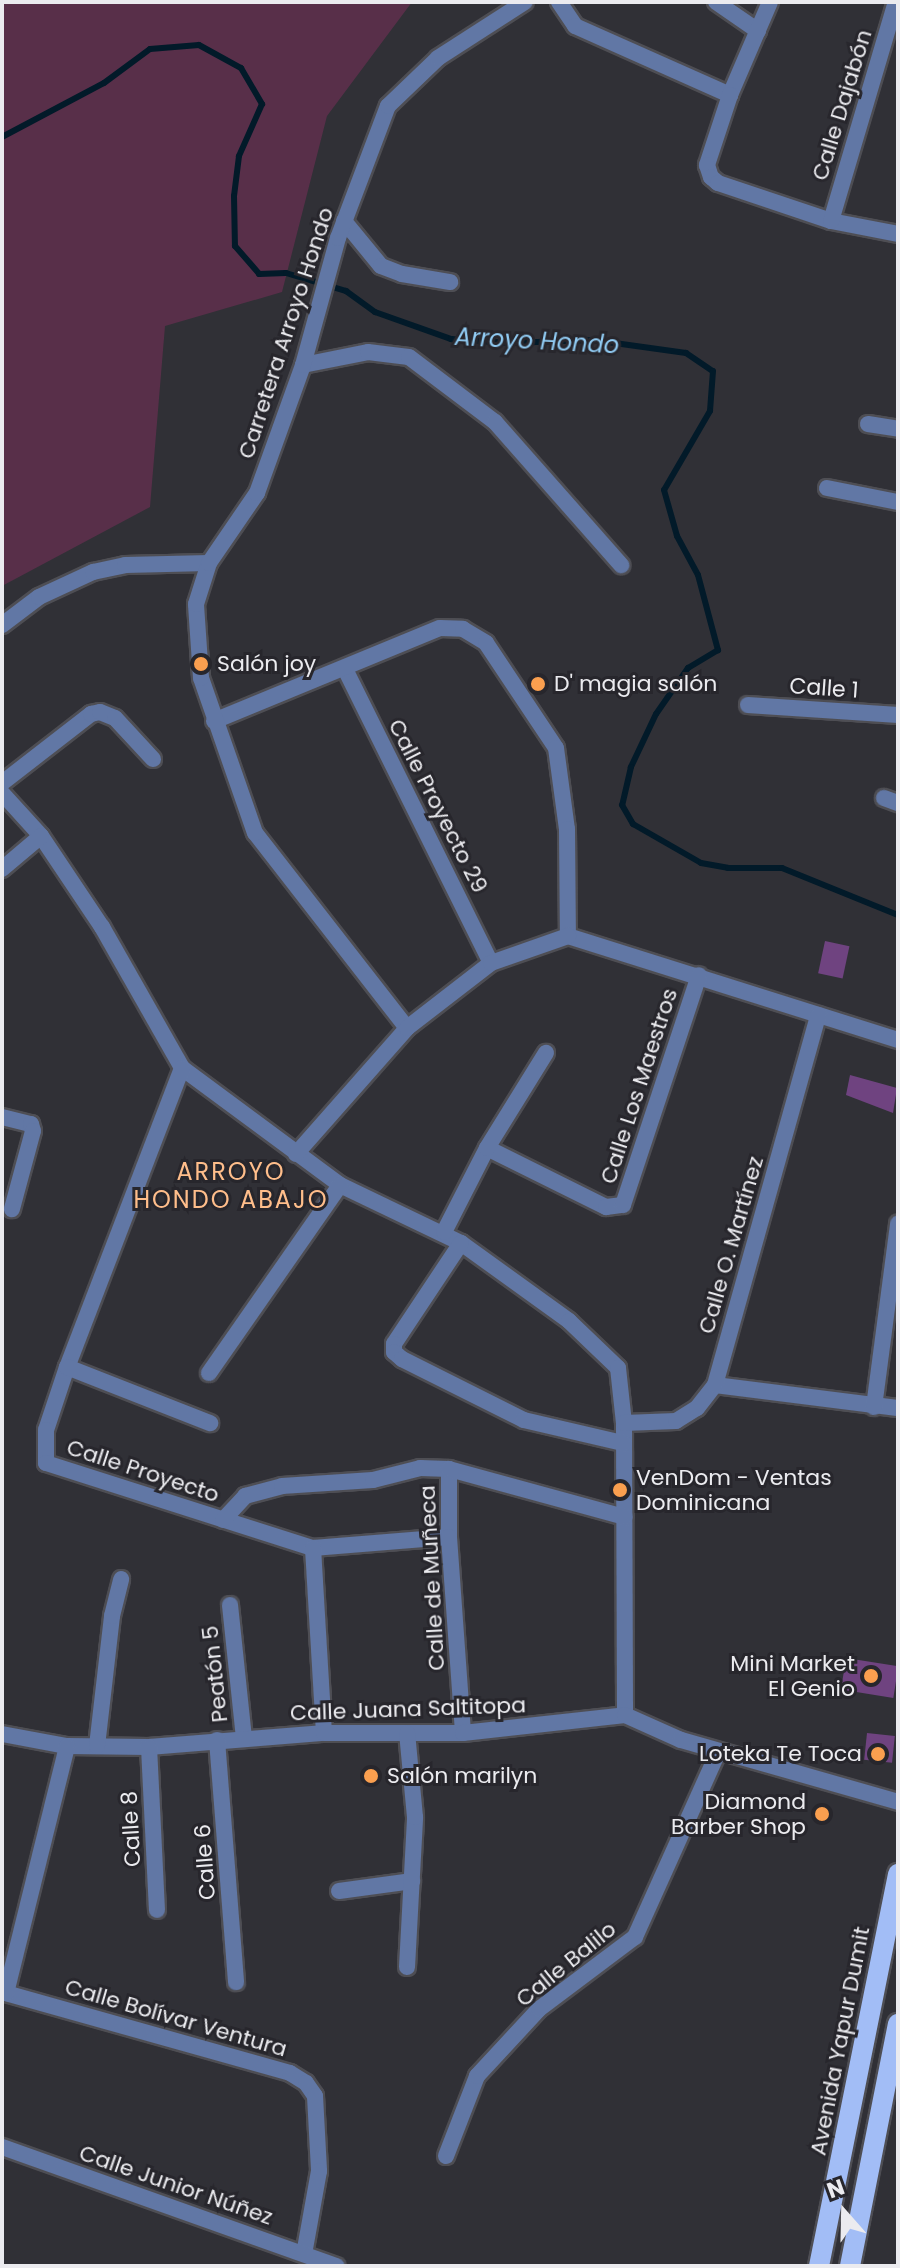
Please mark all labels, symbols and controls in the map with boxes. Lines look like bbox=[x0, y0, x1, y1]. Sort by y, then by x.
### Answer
street label: Calle Dajabón bbox=[807, 27, 877, 183]
street label: Carretera Arroyo Hondo bbox=[233, 204, 339, 462]
water label: Arroyo Hondo bbox=[454, 322, 620, 360]
place label: Salón joy bbox=[217, 651, 316, 677]
marker: Salón joy bbox=[192, 655, 210, 673]
place label: D' magia salón bbox=[554, 671, 717, 697]
street label: Calle 1 bbox=[789, 672, 859, 704]
marker: D' magia salón bbox=[529, 675, 547, 693]
street label: Calle Proyecto 29 bbox=[383, 715, 493, 897]
street label: Calle Los Maestros bbox=[595, 985, 683, 1187]
street label: Calle O. Martínez bbox=[693, 1153, 769, 1337]
district label: ARROYO HONDO ABAJO bbox=[133, 1158, 329, 1214]
street label: Calle Proyecto bbox=[63, 1434, 223, 1508]
place label: VenDom - Ventas Dominicana bbox=[636, 1464, 832, 1516]
marker: VenDom - Ventas Dominicana bbox=[611, 1481, 629, 1499]
street label: Calle de Muñeca bbox=[414, 1485, 450, 1671]
street label: Peatón 5 bbox=[197, 1624, 233, 1724]
place label: Mini Market El Genio bbox=[730, 1650, 855, 1702]
marker: Mini Market El Genio bbox=[862, 1667, 880, 1685]
street label: Calle Juana Saltitopa bbox=[290, 1692, 526, 1726]
place label: Loteka Te Toca bbox=[699, 1741, 862, 1767]
marker: Loteka Te Toca bbox=[869, 1745, 887, 1763]
place label: Salón marilyn bbox=[387, 1763, 537, 1789]
marker: Salón marilyn bbox=[362, 1767, 380, 1785]
place label: Diamond Barber Shop bbox=[671, 1788, 806, 1840]
street label: Calle 8 bbox=[116, 1790, 146, 1868]
marker: Diamond Barber Shop bbox=[813, 1805, 831, 1823]
street label: Calle 6 bbox=[189, 1823, 221, 1901]
street label: Calle Balilo bbox=[511, 1916, 621, 2012]
street label: Avenida Yapur Dumit bbox=[805, 1924, 875, 2158]
street label: Calle Bolívar Ventura bbox=[62, 1974, 290, 2062]
street label: Calle Junior Núñez bbox=[76, 2139, 276, 2231]
north arrow bbox=[804, 2172, 884, 2252]
text: N bbox=[823, 2172, 849, 2206]

